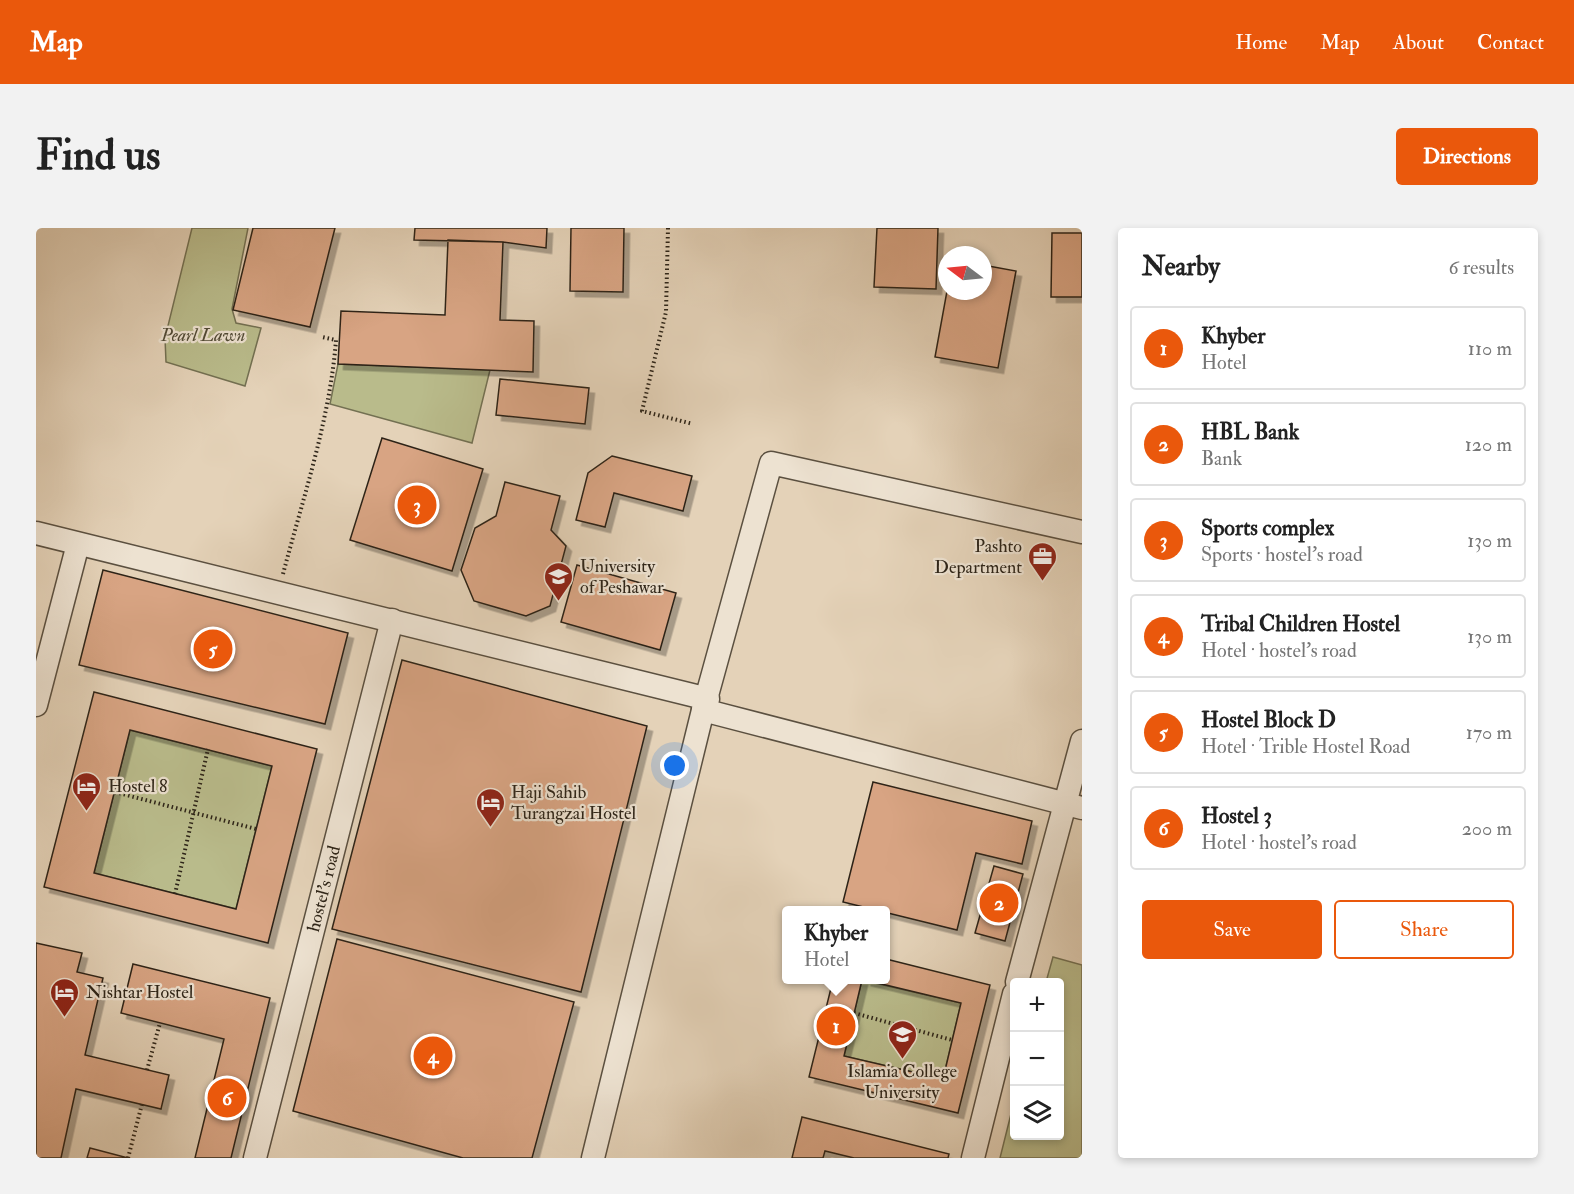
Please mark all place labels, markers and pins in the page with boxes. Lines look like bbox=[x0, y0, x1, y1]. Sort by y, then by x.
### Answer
pin: 3 bbox=[398, 482, 436, 528]
place label: Pashto Department bbox=[934, 535, 1022, 579]
office icon: Pashto Department bbox=[1027, 540, 1059, 582]
place label: University of Peshawar bbox=[580, 555, 664, 599]
school or university icon: University of Peshawar bbox=[543, 560, 575, 602]
pin: 5 bbox=[194, 626, 232, 672]
hotel icon: Hostel 8 bbox=[71, 770, 103, 812]
place label: Hostel 8 bbox=[108, 775, 168, 798]
place label: Haji Sahib Turangzai Hostel bbox=[511, 781, 637, 825]
hotel icon: Haji Sahib Turangzai Hostel bbox=[474, 786, 506, 828]
pin: 2 bbox=[980, 880, 1018, 926]
hotel icon: Nishtar Hostel bbox=[49, 976, 81, 1018]
place label: Nishtar Hostel bbox=[86, 981, 194, 1004]
pin: 1 bbox=[816, 1004, 856, 1048]
school or university icon: Islamia College University bbox=[886, 1018, 918, 1060]
pin: 4 bbox=[414, 1034, 452, 1078]
place label: Islamia College University bbox=[847, 1060, 958, 1104]
pin: 6 bbox=[208, 1076, 246, 1120]

